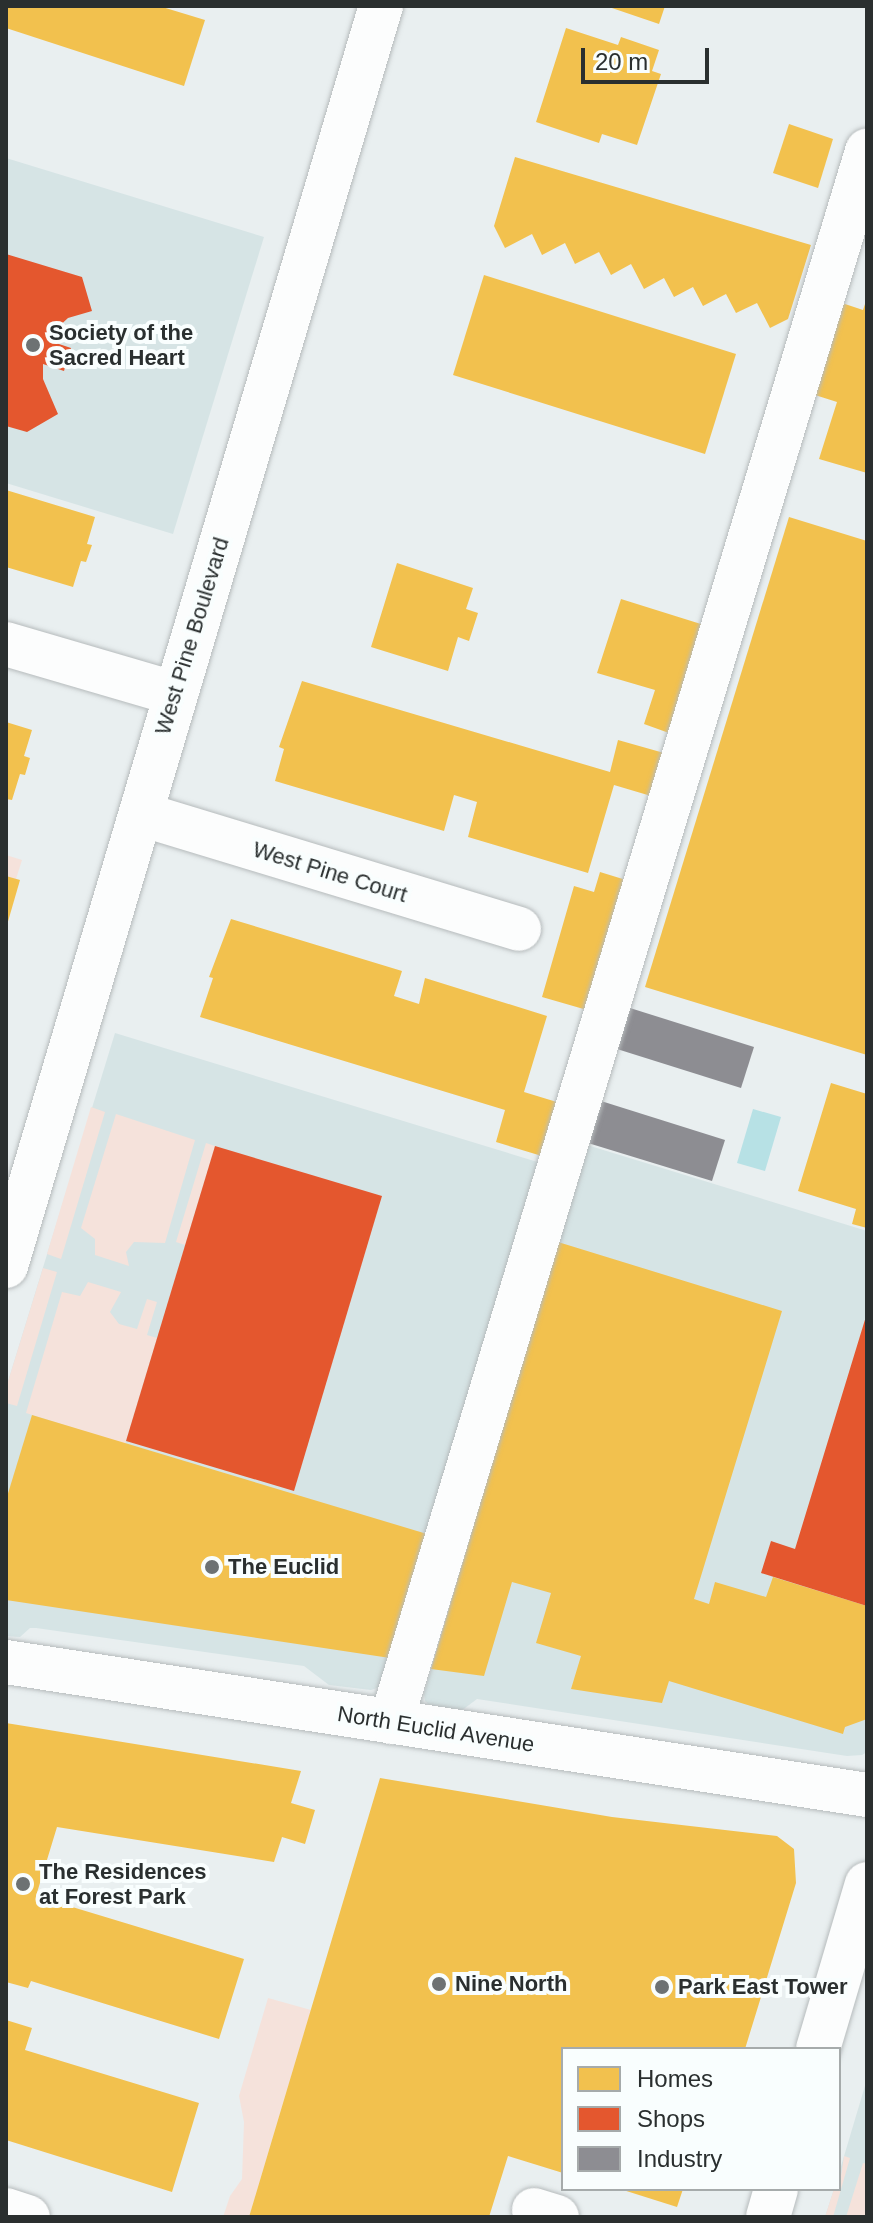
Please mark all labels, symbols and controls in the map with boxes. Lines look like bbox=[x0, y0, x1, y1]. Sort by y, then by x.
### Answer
scale bar bbox=[585, 32, 713, 82]
text: 20 m bbox=[595, 48, 648, 75]
place label: Society of the Sacred Heart bbox=[49, 319, 193, 370]
marker: Society of the Sacred Heart bbox=[24, 336, 42, 354]
street label: West Pine Boulevard bbox=[149, 534, 235, 738]
street label: West Pine Court bbox=[250, 836, 410, 908]
place label: The Euclid bbox=[228, 1554, 339, 1580]
marker: The Euclid bbox=[203, 1558, 221, 1576]
street label: North Euclid Avenue bbox=[335, 1700, 537, 1758]
place label: The Residences at Forest Park bbox=[39, 1858, 207, 1910]
marker: The Residences at Forest Park bbox=[14, 1875, 32, 1893]
place label: Nine North bbox=[455, 1971, 567, 1997]
place label: Park East Tower bbox=[678, 1974, 848, 2000]
marker: Nine North bbox=[430, 1975, 448, 1993]
marker: Park East Tower bbox=[653, 1978, 671, 1996]
legend bbox=[561, 2047, 841, 2191]
text: Homes bbox=[637, 2065, 713, 2092]
text: Shops bbox=[637, 2105, 705, 2132]
text: Industry bbox=[637, 2145, 722, 2172]

